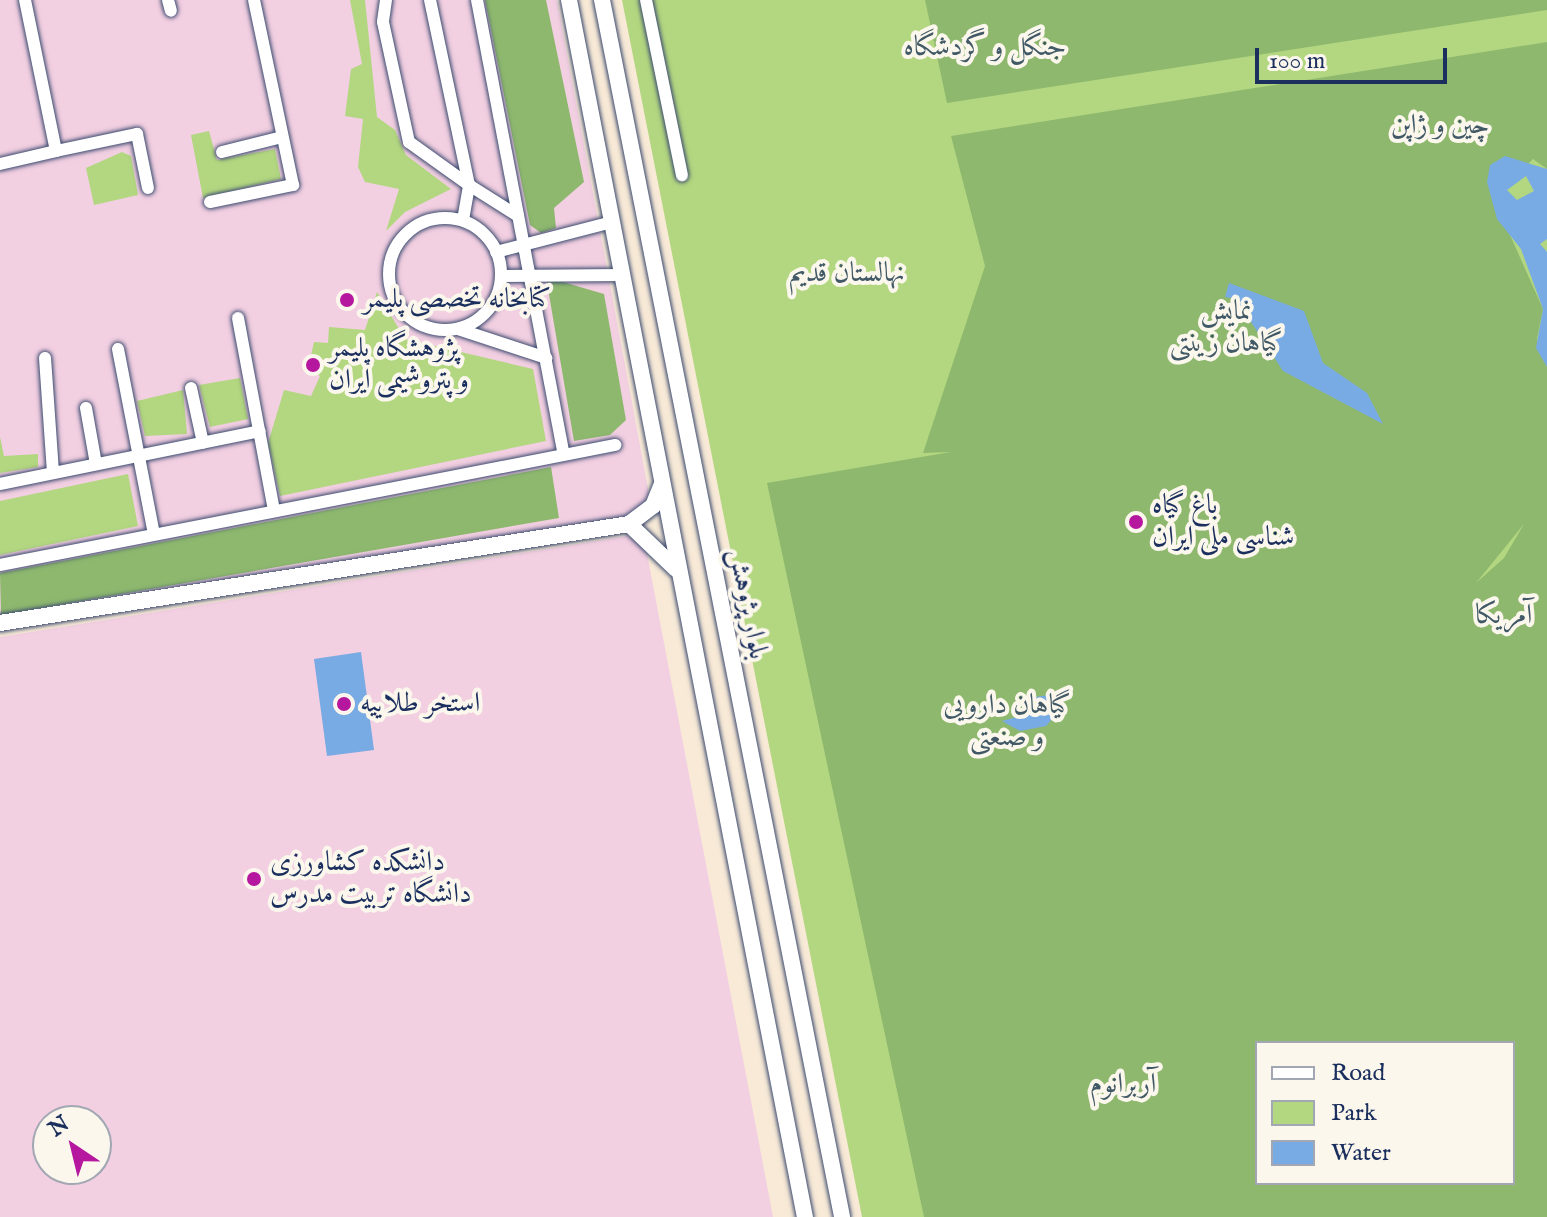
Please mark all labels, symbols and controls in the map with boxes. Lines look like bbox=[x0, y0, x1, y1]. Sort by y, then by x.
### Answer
park label: جنگل و گردشگاه bbox=[904, 31, 1066, 65]
scale bar bbox=[1259, 32, 1451, 82]
text: 100 m bbox=[1269, 46, 1325, 77]
park label: چین و ژاپن bbox=[1391, 109, 1489, 143]
park label: نهالستان قدیم bbox=[789, 257, 905, 291]
place label: کتابخانه تخصصی پلیمر bbox=[363, 283, 551, 317]
marker: کتابخانه تخصصی پلیمر bbox=[338, 291, 356, 309]
park label: نمایش گیاهان زینتی bbox=[1169, 295, 1283, 361]
place label: پژوهشگاه پلیمر و پتروشیمی ایران bbox=[329, 332, 469, 398]
marker: پژوهشگاه پلیمر و پتروشیمی ایران bbox=[304, 356, 322, 374]
place label: باغ گیاه‌ شناسی ملی ایران bbox=[1152, 489, 1294, 555]
marker: باغ گیاه‌ شناسی ملی ایران bbox=[1127, 513, 1145, 531]
street label: بلوار پژوهش bbox=[720, 546, 774, 662]
park label: آمریکا bbox=[1476, 599, 1532, 633]
place label: استخر طلاییه bbox=[360, 687, 480, 721]
park label: گیاهان دارویی و صنعتی bbox=[943, 689, 1071, 755]
marker: استخر طلاییه bbox=[335, 695, 353, 713]
place label: دانشکده کشاورزی دانشگاه تربیت مدرس bbox=[270, 846, 472, 912]
marker: دانشکده کشاورزی دانشگاه تربیت مدرس bbox=[245, 870, 263, 888]
legend bbox=[1255, 1041, 1515, 1185]
text: Road bbox=[1331, 1058, 1385, 1089]
park label: آربرانوم bbox=[1090, 1068, 1156, 1102]
text: Park bbox=[1331, 1098, 1377, 1129]
north arrow bbox=[32, 1105, 112, 1185]
text: N bbox=[44, 1110, 75, 1144]
text: Water bbox=[1331, 1138, 1391, 1169]

